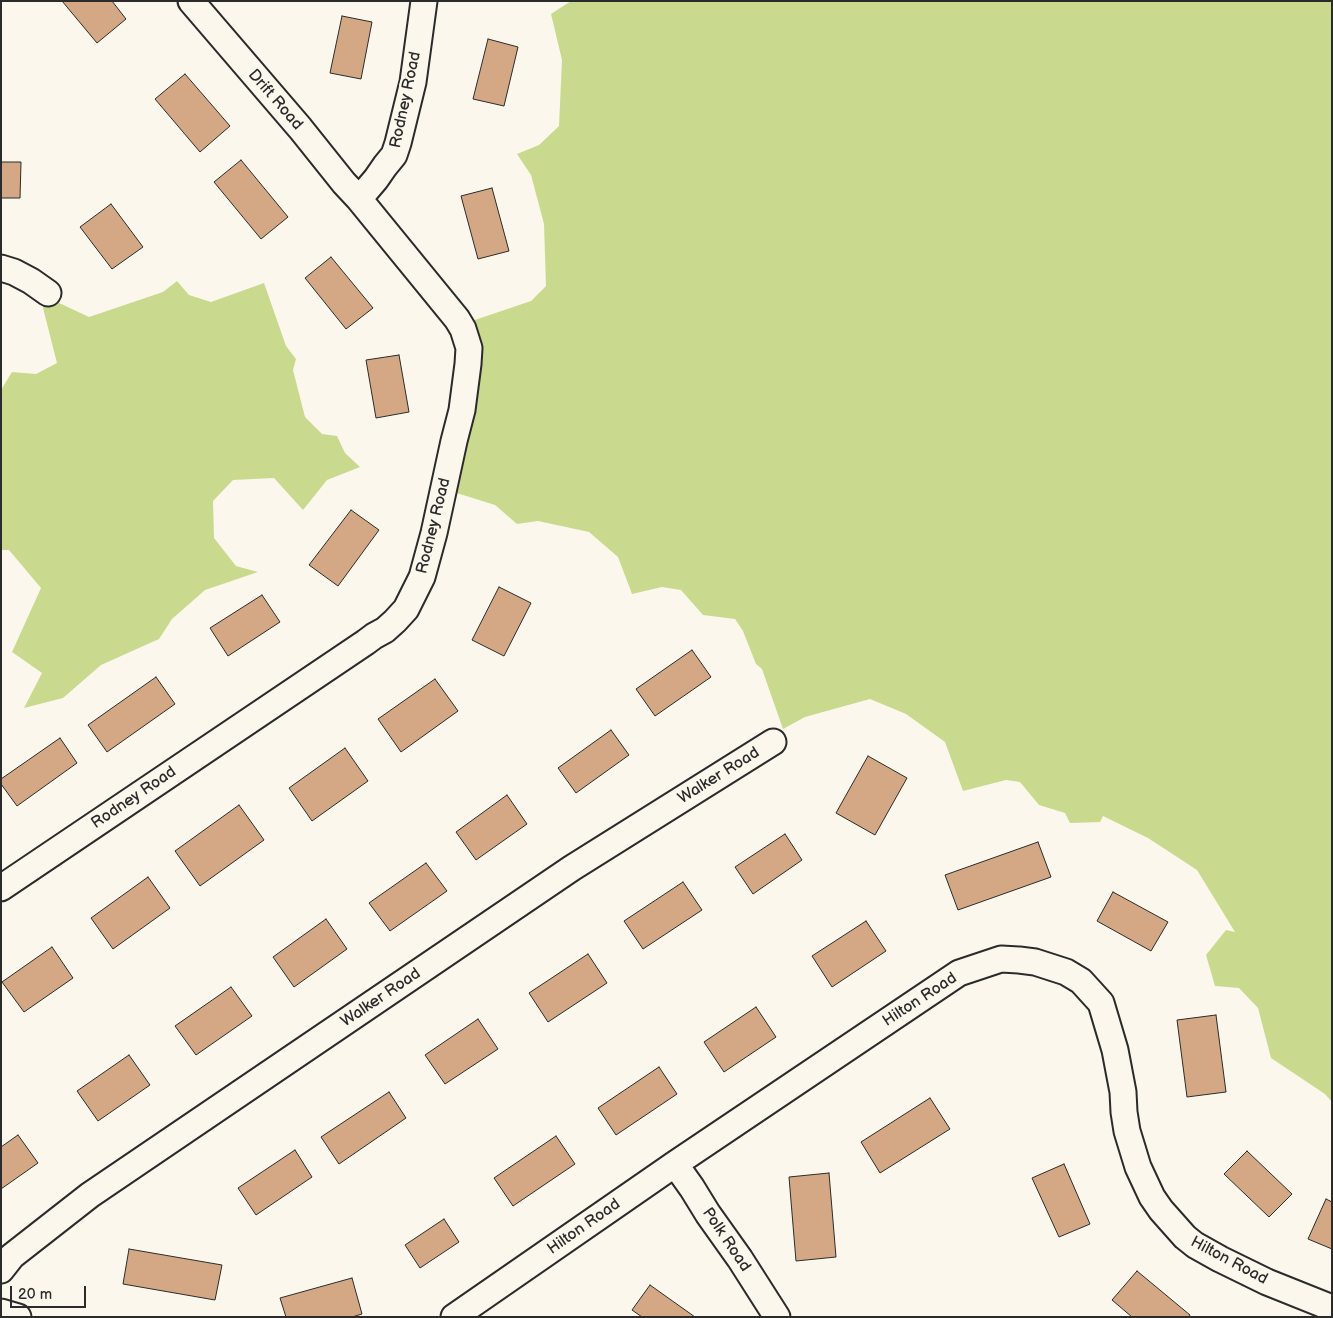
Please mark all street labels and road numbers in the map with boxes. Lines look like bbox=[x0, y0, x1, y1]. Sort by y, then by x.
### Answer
street label: Rodney Road bbox=[386, 50, 426, 150]
street label: Drift Road bbox=[243, 66, 307, 134]
street label: Rodney Road bbox=[413, 476, 455, 576]
street label: Walker Road bbox=[675, 743, 763, 809]
street label: Rodney Road bbox=[88, 763, 180, 833]
street label: Walker Road bbox=[337, 964, 425, 1032]
street label: Hilton Road bbox=[879, 969, 961, 1031]
street label: Hilton Road bbox=[544, 1195, 624, 1259]
street label: Polk Road bbox=[698, 1204, 754, 1276]
street label: Hilton Road bbox=[1187, 1233, 1271, 1289]

